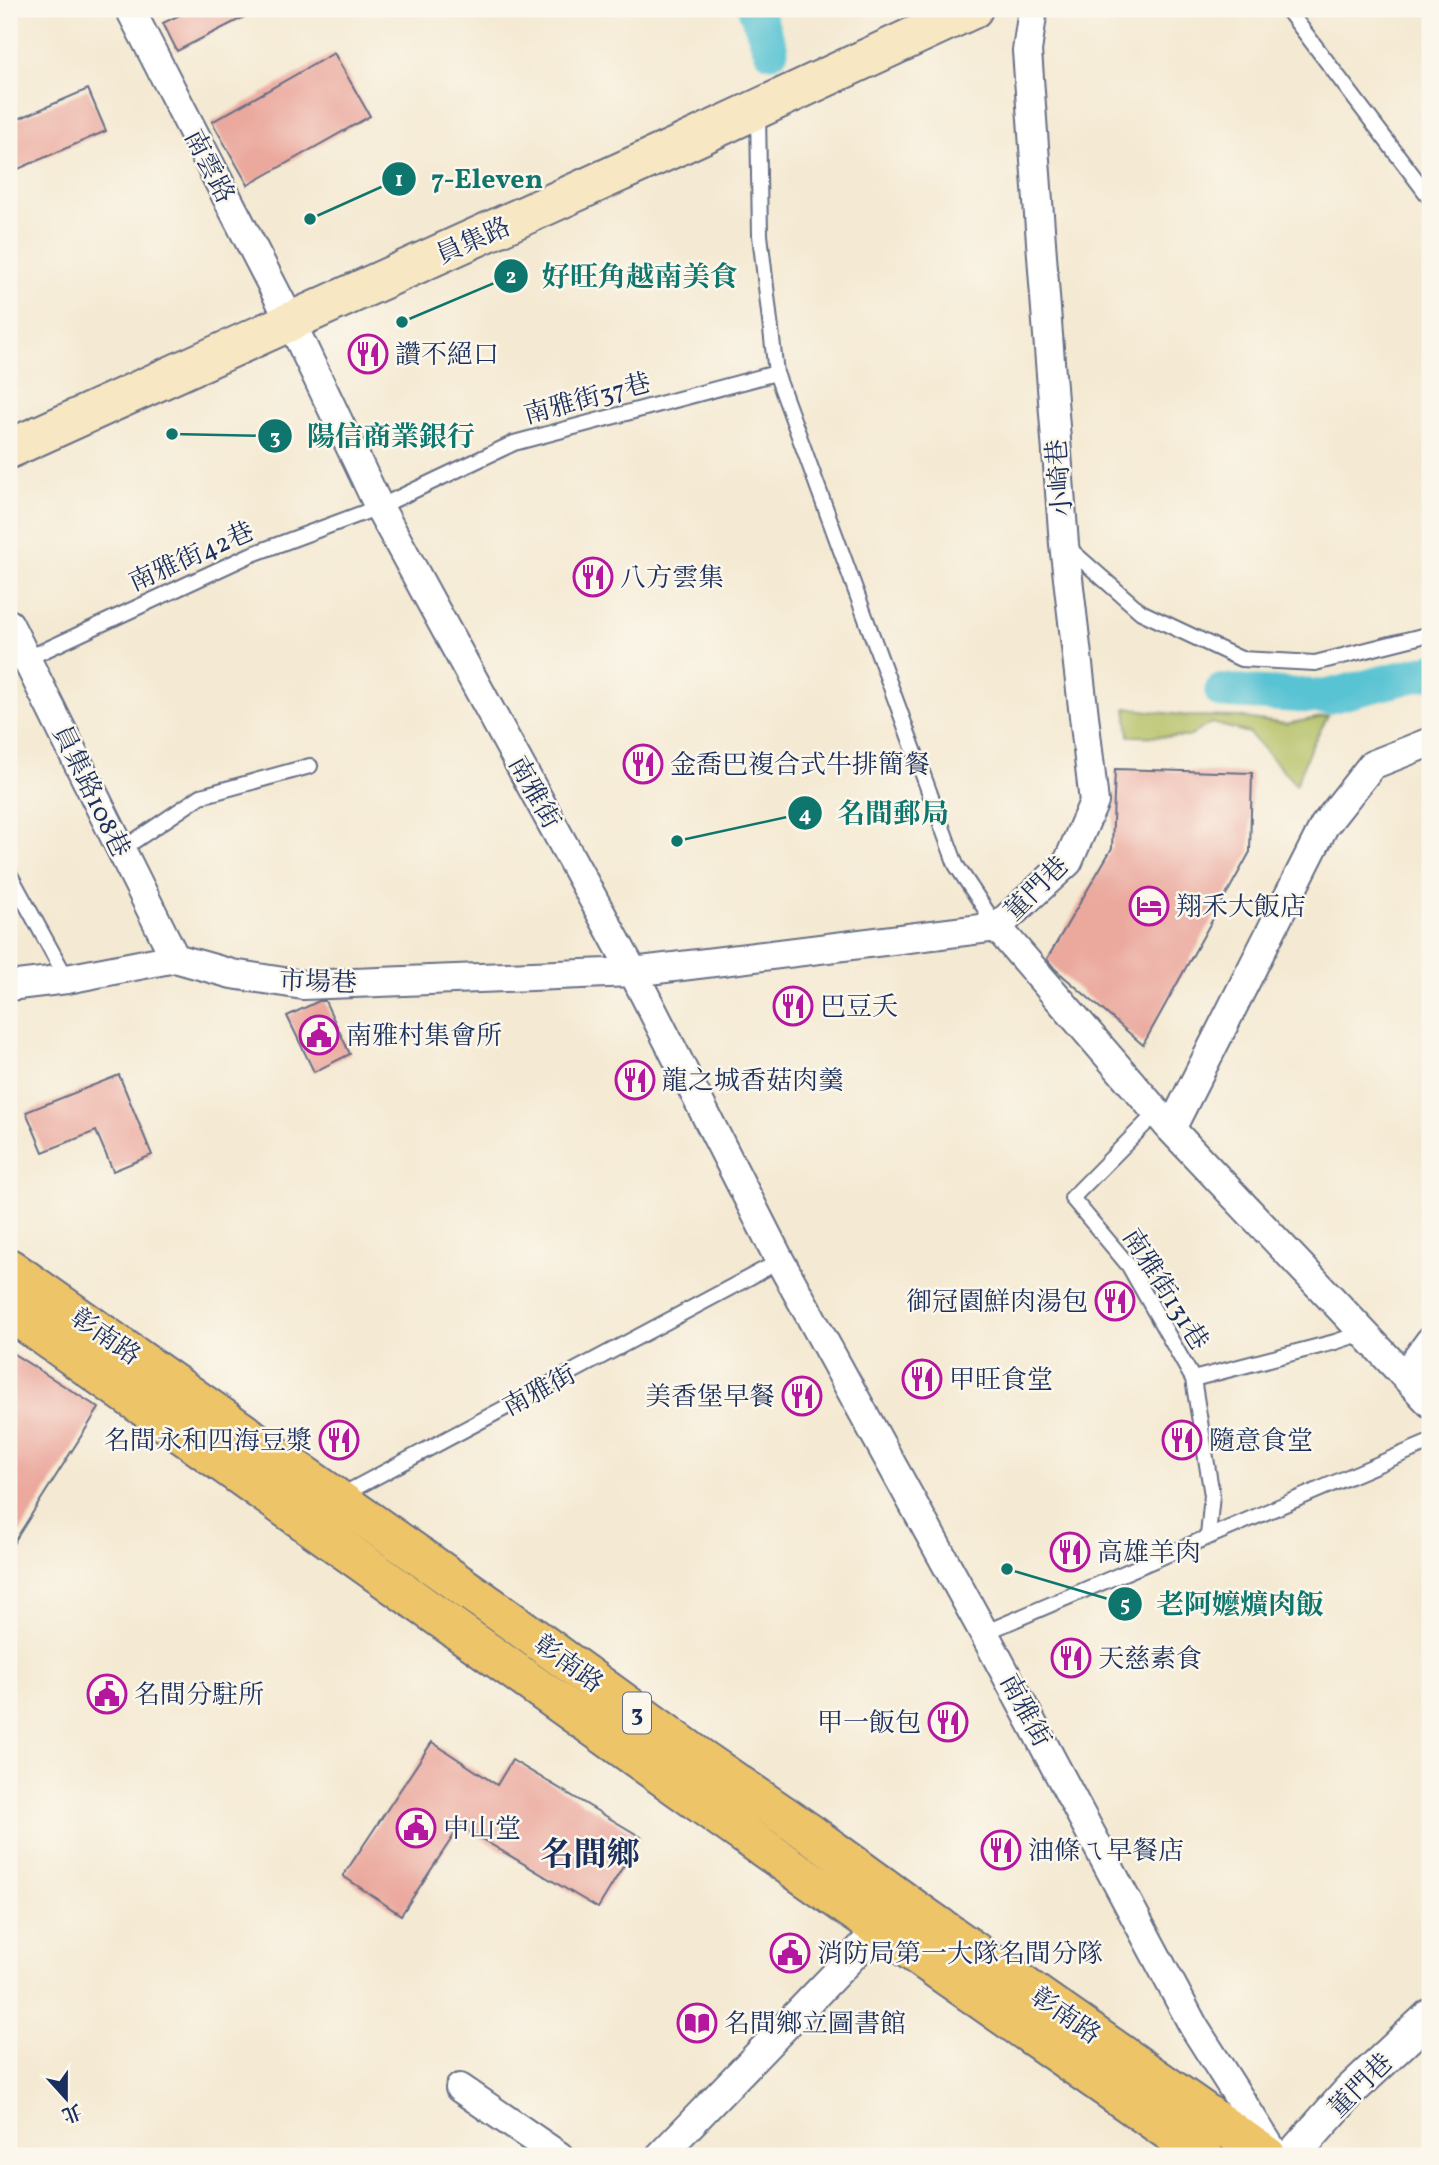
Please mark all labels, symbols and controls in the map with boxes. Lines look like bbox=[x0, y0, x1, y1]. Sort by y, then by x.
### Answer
street label: 南雲路 bbox=[174, 124, 242, 210]
callout: 7-Eleven bbox=[381, 154, 557, 203]
text: 7-Eleven bbox=[431, 161, 543, 200]
text: 1 bbox=[395, 166, 403, 195]
street label: 員集路 bbox=[431, 210, 517, 274]
callout: 好旺角越南美食 bbox=[493, 252, 752, 301]
text: 好旺角越南美食 bbox=[542, 259, 738, 298]
text: 2 bbox=[506, 263, 516, 292]
restaurant icon: 讚不絕口 bbox=[347, 333, 389, 375]
place label: 讚不絕口 bbox=[395, 338, 499, 374]
street label: 南雅街37巷 bbox=[520, 366, 655, 434]
callout: 陽信商業銀行 bbox=[258, 412, 489, 461]
text: 陽信商業銀行 bbox=[307, 419, 475, 458]
text: 3 bbox=[270, 424, 280, 453]
street label: 小崎巷 bbox=[1040, 437, 1082, 518]
street label: 南雅街42巷 bbox=[124, 514, 260, 601]
restaurant icon: 八方雲集 bbox=[572, 556, 614, 598]
place label: 八方雲集 bbox=[620, 561, 724, 597]
street label: 員集路108巷 bbox=[43, 720, 138, 864]
restaurant icon: 金喬巴複合式牛排簡餐 bbox=[622, 743, 664, 785]
place label: 金喬巴複合式牛排簡餐 bbox=[670, 748, 930, 784]
street label: 南雅街 bbox=[499, 750, 568, 836]
callout: 名間郵局 bbox=[788, 789, 963, 838]
text: 名間郵局 bbox=[837, 796, 949, 835]
text: 4 bbox=[799, 801, 812, 830]
street label: 董門巷 bbox=[997, 849, 1078, 930]
hotel icon: 翔禾大飯店 bbox=[1128, 885, 1170, 927]
place label: 翔禾大飯店 bbox=[1176, 890, 1306, 926]
street label: 市場巷 bbox=[278, 964, 358, 1002]
restaurant icon: 巴豆夭 bbox=[772, 985, 814, 1027]
place label: 巴豆夭 bbox=[820, 990, 898, 1026]
public building icon: 南雅村集會所 bbox=[298, 1014, 340, 1056]
place label: 南雅村集會所 bbox=[346, 1019, 502, 1055]
restaurant icon: 龍之城香菇肉羹 bbox=[614, 1059, 656, 1101]
place label: 龍之城香菇肉羹 bbox=[662, 1064, 844, 1100]
street label: 南雅街131巷 bbox=[1113, 1222, 1216, 1358]
restaurant icon: 御冠園鮮肉湯包 bbox=[1094, 1280, 1136, 1322]
place label: 御冠園鮮肉湯包 bbox=[906, 1285, 1088, 1321]
street label: 彰南路 bbox=[63, 1301, 147, 1375]
street label: 南雅街 bbox=[497, 1358, 583, 1426]
restaurant icon: 甲旺食堂 bbox=[901, 1358, 943, 1400]
place label: 甲旺食堂 bbox=[949, 1363, 1053, 1399]
restaurant icon: 美香堡早餐 bbox=[781, 1375, 823, 1417]
place label: 美香堡早餐 bbox=[645, 1380, 775, 1416]
restaurant icon: 名間永和四海豆漿 bbox=[318, 1419, 360, 1461]
restaurant icon: 隨意食堂 bbox=[1161, 1419, 1203, 1461]
place label: 名間永和四海豆漿 bbox=[104, 1424, 312, 1460]
place label: 隨意食堂 bbox=[1209, 1424, 1313, 1460]
restaurant icon: 高雄羊肉 bbox=[1049, 1531, 1091, 1573]
place label: 高雄羊肉 bbox=[1097, 1536, 1201, 1572]
callout: 老阿嬤爌肉飯 bbox=[1107, 1580, 1338, 1629]
text: 老阿嬤爌肉飯 bbox=[1156, 1587, 1324, 1626]
text: 5 bbox=[1120, 1591, 1130, 1620]
street label: 彰南路 bbox=[526, 1627, 610, 1702]
restaurant icon: 天慈素食 bbox=[1050, 1637, 1092, 1679]
place label: 天慈素食 bbox=[1098, 1642, 1202, 1678]
street label: 南雅街 bbox=[990, 1668, 1058, 1754]
public building icon: 名間分駐所 bbox=[86, 1673, 128, 1715]
place label: 名間分駐所 bbox=[134, 1678, 264, 1714]
road number: 3 bbox=[623, 1693, 651, 1734]
restaurant icon: 甲一飯包 bbox=[927, 1701, 969, 1743]
place label: 甲一飯包 bbox=[817, 1706, 921, 1742]
public building icon: 中山堂 bbox=[395, 1807, 437, 1849]
place label: 中山堂 bbox=[443, 1812, 521, 1848]
restaurant icon: 油條ㄟ早餐店 bbox=[980, 1829, 1022, 1871]
district label: 名間鄉 bbox=[541, 1834, 640, 1880]
place label: 油條ㄟ早餐店 bbox=[1028, 1834, 1184, 1870]
public building icon: 消防局第一大隊名間分隊 bbox=[769, 1932, 811, 1974]
place label: 消防局第一大隊名間分隊 bbox=[817, 1937, 1103, 1973]
street label: 彰南路 bbox=[1023, 1980, 1107, 2054]
library icon: 名間鄉立圖書館 bbox=[676, 2002, 718, 2044]
place label: 名間鄉立圖書館 bbox=[724, 2007, 906, 2043]
street label: 董門巷 bbox=[1321, 2046, 1402, 2127]
north arrow bbox=[32, 2064, 102, 2134]
text: 北 bbox=[58, 2096, 85, 2128]

